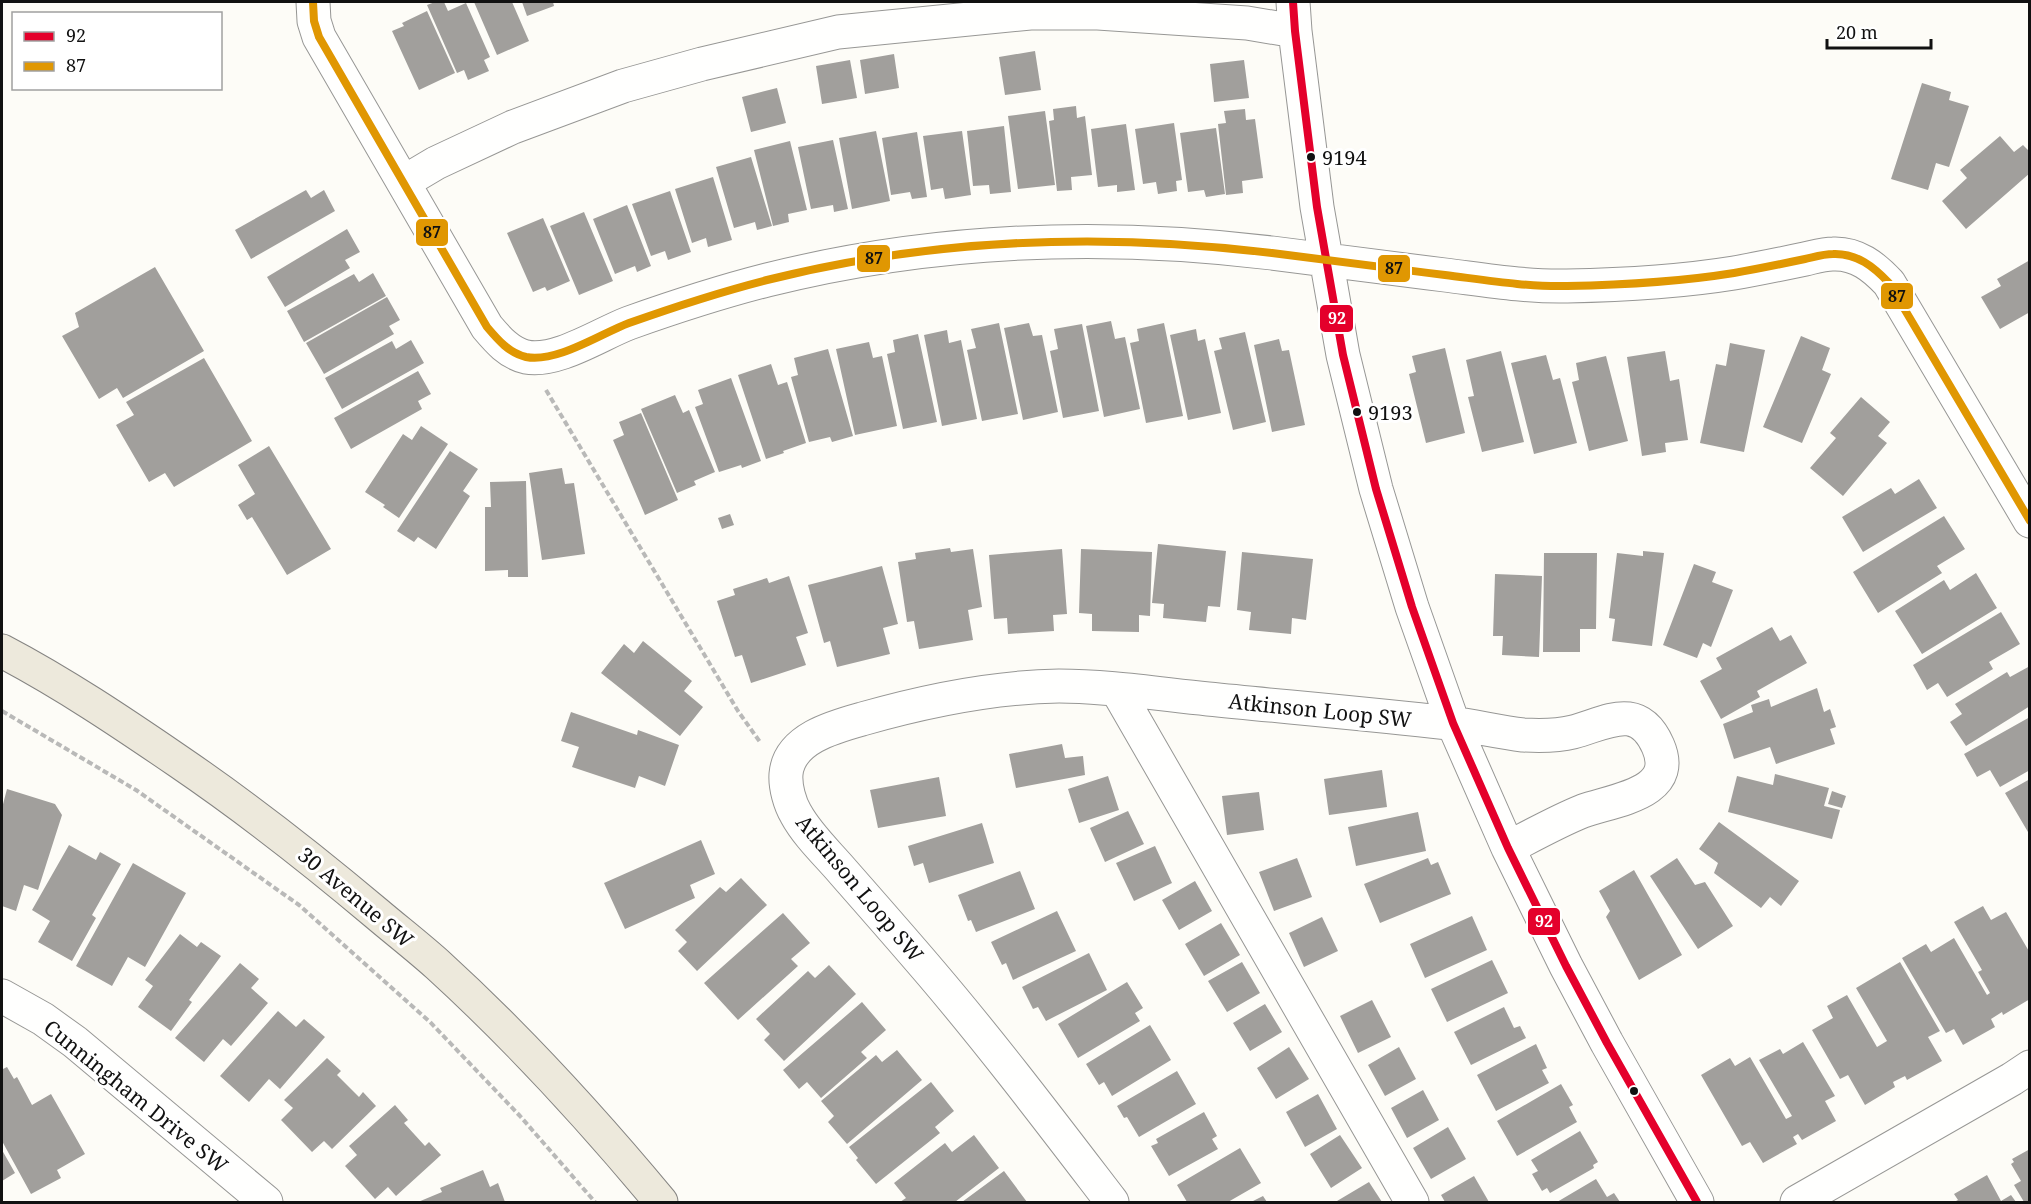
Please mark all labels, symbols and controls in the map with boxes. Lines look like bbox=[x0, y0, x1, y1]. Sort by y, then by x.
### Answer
legend bbox=[12, 12, 222, 90]
scale bar bbox=[1827, 12, 1930, 50]
text: 20 m bbox=[1836, 20, 1878, 44]
text: 92 bbox=[66, 23, 86, 47]
text: 87 bbox=[66, 53, 86, 77]
place label: 9194 bbox=[1322, 144, 1367, 171]
marker: 9194 bbox=[1305, 151, 1317, 163]
line badge: 87 bbox=[415, 218, 449, 247]
text: 87 bbox=[423, 221, 441, 243]
line badge: 87 bbox=[856, 244, 891, 273]
text: 87 bbox=[865, 247, 883, 269]
line badge: 87 bbox=[1377, 254, 1411, 283]
text: 87 bbox=[1385, 257, 1403, 279]
line badge: 87 bbox=[1880, 282, 1914, 310]
text: 87 bbox=[1888, 285, 1906, 307]
line badge: 92 bbox=[1319, 304, 1354, 333]
text: 92 bbox=[1328, 307, 1346, 329]
place label: 9193 bbox=[1368, 399, 1413, 426]
marker: 9193 bbox=[1351, 406, 1363, 418]
street label: Atkinson Loop SW bbox=[1227, 686, 1413, 734]
street label: Atkinson Loop SW bbox=[790, 809, 930, 967]
street label: 30 Avenue SW bbox=[292, 840, 420, 954]
line badge: 92 bbox=[1527, 907, 1561, 936]
text: 92 bbox=[1535, 910, 1553, 932]
street label: Cunningham Drive SW bbox=[38, 1013, 234, 1179]
unlabelled marker bbox=[1628, 1085, 1640, 1097]

